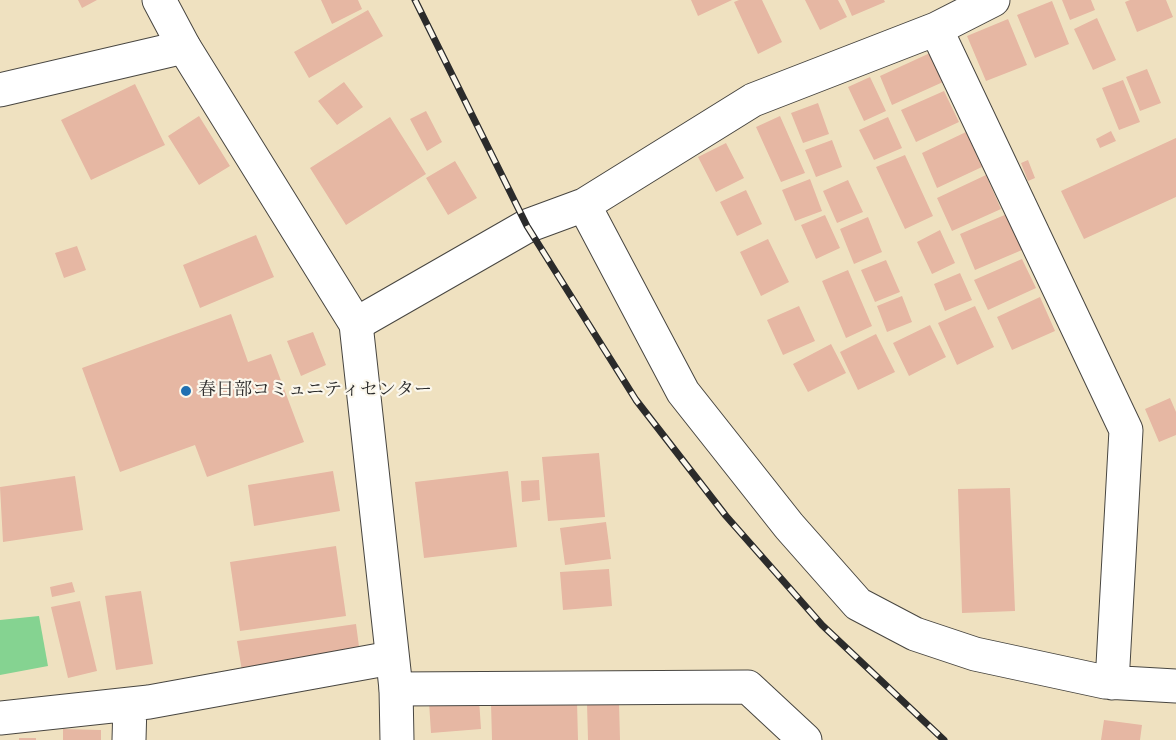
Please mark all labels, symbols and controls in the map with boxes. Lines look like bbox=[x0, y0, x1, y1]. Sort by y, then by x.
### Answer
place label: 春日部コミュニティセンター bbox=[198, 380, 432, 402]
marker: 春日部コミュニティセンター bbox=[179, 384, 193, 398]

